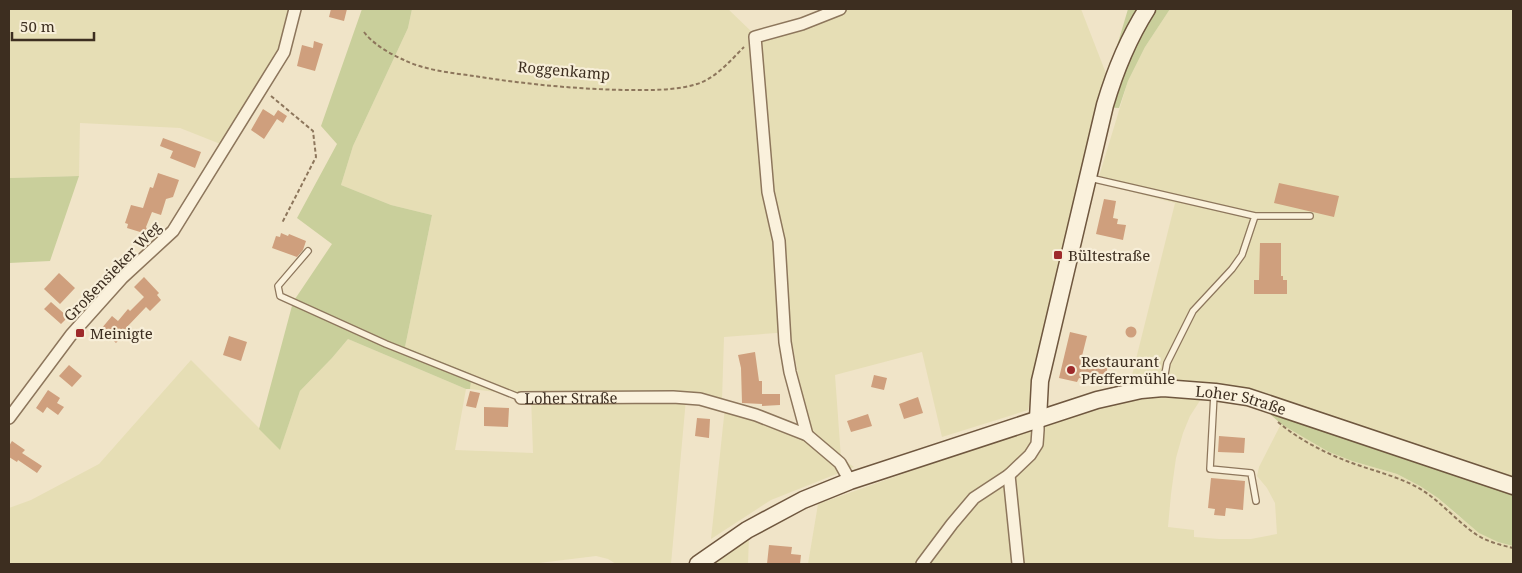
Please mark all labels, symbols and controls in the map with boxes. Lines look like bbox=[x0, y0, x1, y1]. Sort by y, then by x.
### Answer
scale bar bbox=[12, 10, 95, 42]
text: 50 m bbox=[20, 16, 55, 36]
street label: Roggenkamp bbox=[517, 56, 611, 84]
street label: Großensieker Weg bbox=[59, 217, 165, 325]
place label: Bültestraße bbox=[1068, 245, 1150, 265]
marker: Bültestraße bbox=[1052, 249, 1064, 261]
place label: Meinigte bbox=[90, 323, 153, 343]
marker: Meinigte bbox=[74, 327, 86, 339]
place label: Restaurant Pfeffermühle bbox=[1081, 351, 1175, 388]
marker: Restaurant Pfeffermühle bbox=[1065, 364, 1077, 376]
street label: Loher Straße bbox=[1195, 381, 1289, 419]
street label: Loher Straße bbox=[524, 387, 618, 408]

